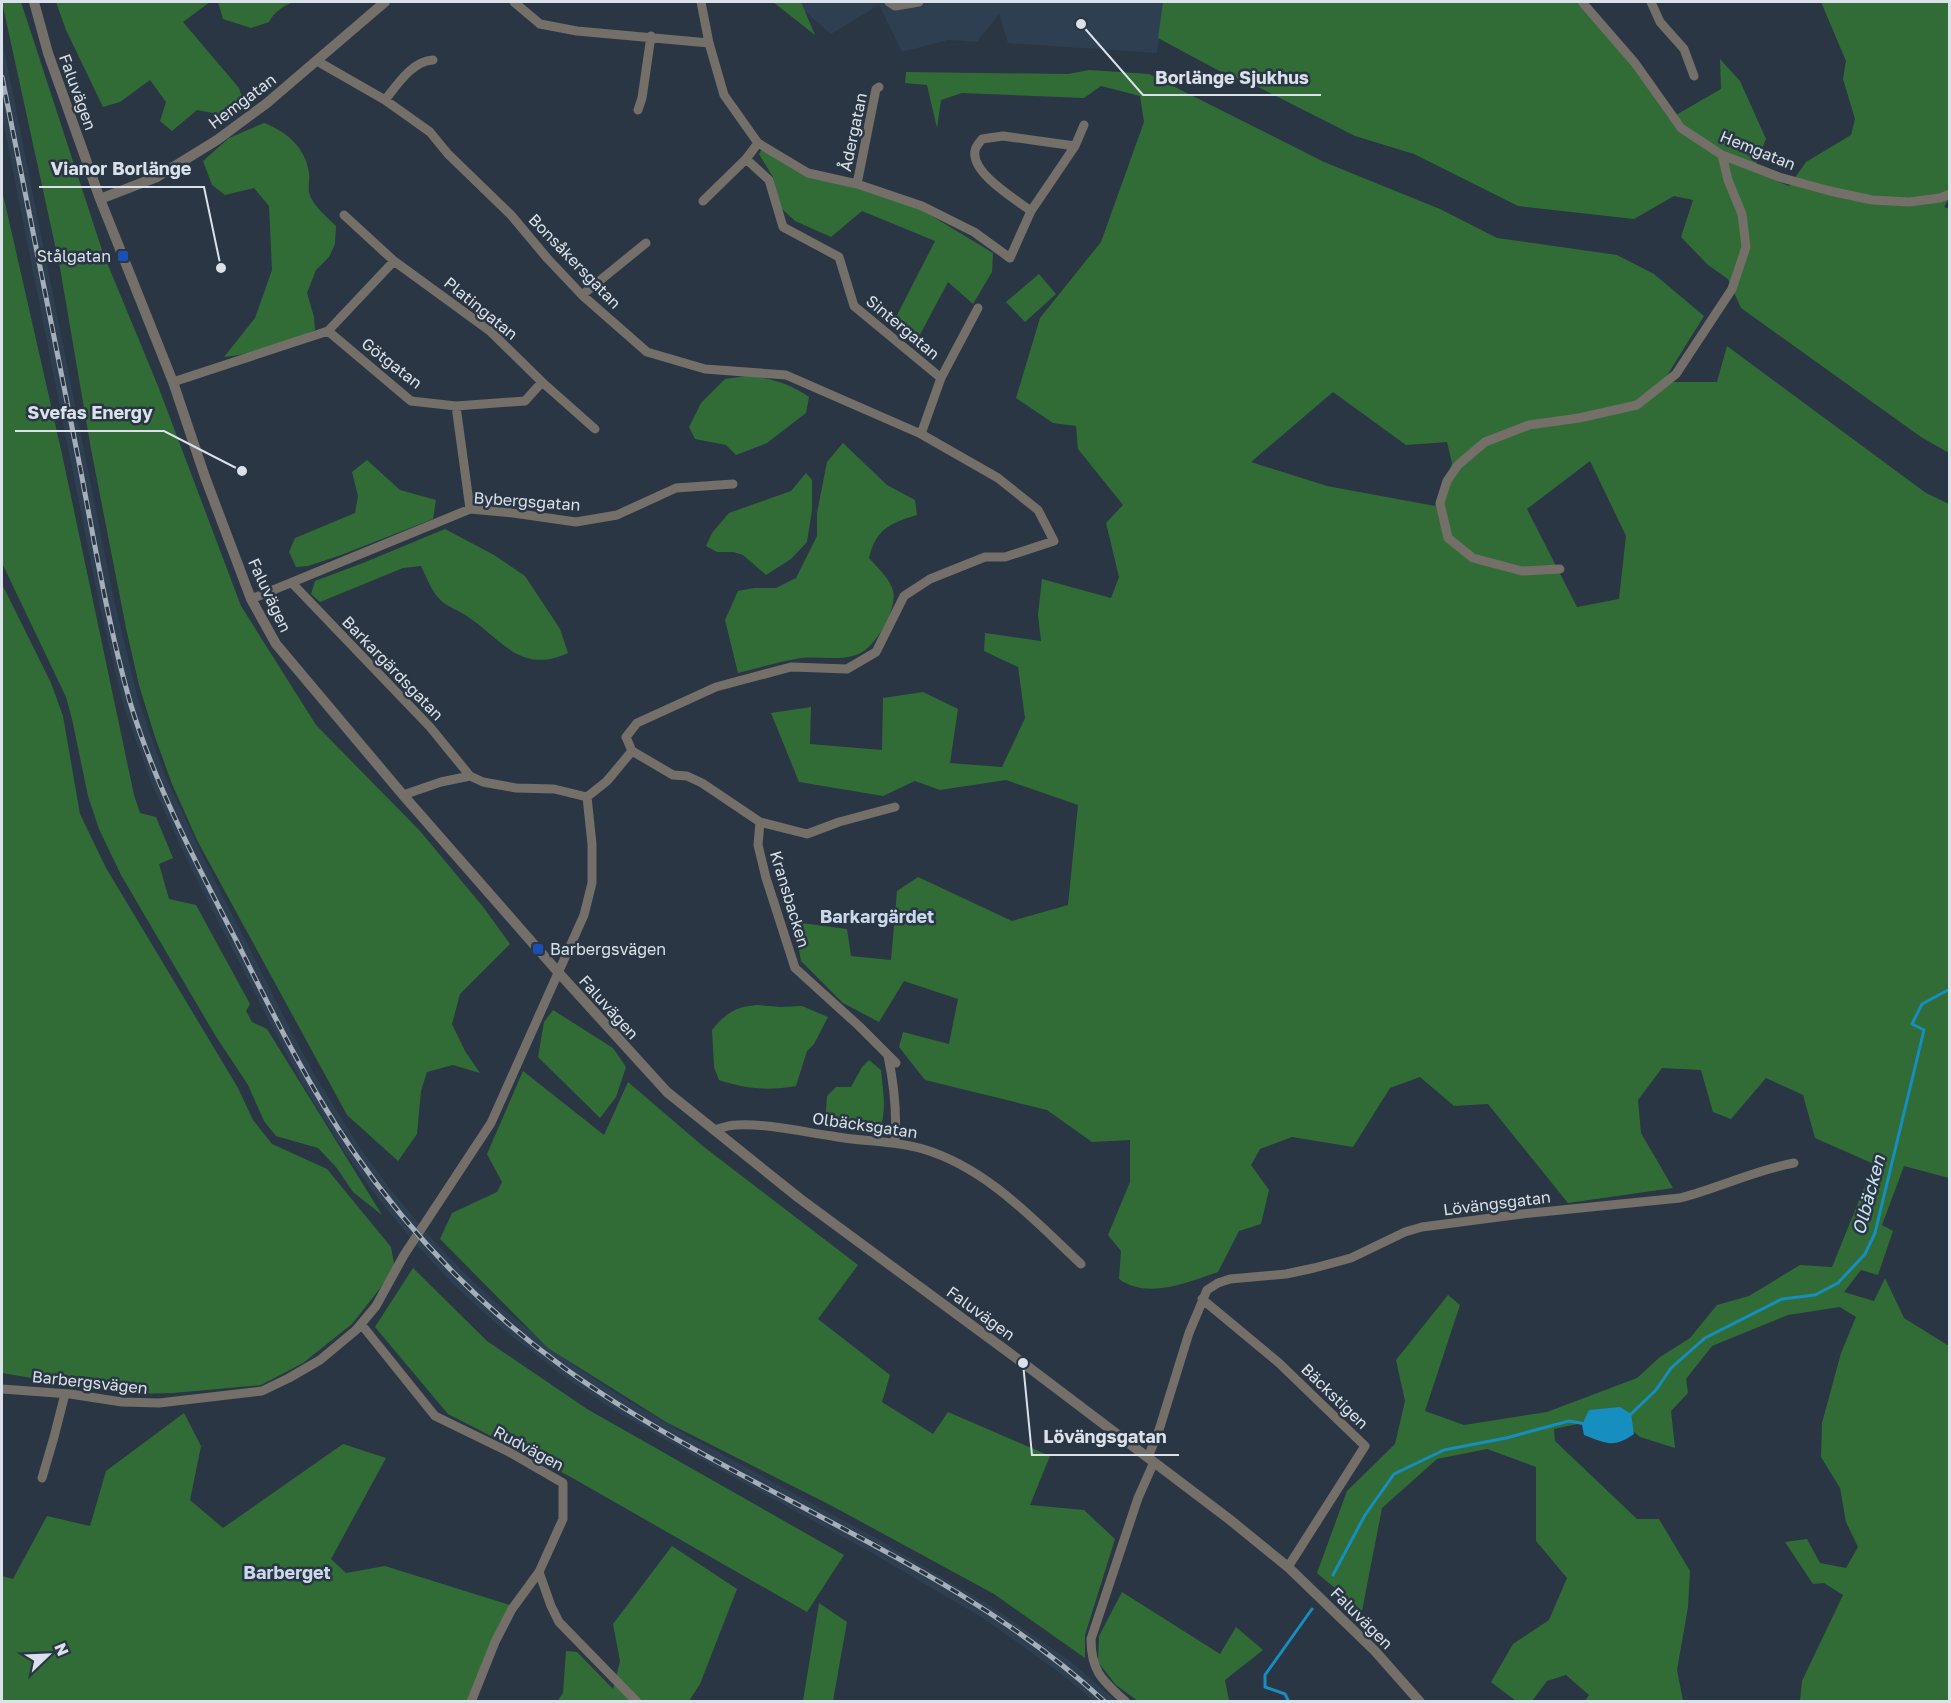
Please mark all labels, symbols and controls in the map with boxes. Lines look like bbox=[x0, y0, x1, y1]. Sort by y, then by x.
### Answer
street label: Faluvägen bbox=[55, 51, 101, 133]
callout: Borlänge Sjukhus bbox=[1143, 59, 1321, 95]
text: Borlänge Sjukhus bbox=[1155, 66, 1309, 88]
street label: Hemgatan bbox=[204, 69, 280, 133]
street label: Ådergatan bbox=[835, 91, 871, 173]
street label: Hemgatan bbox=[1717, 126, 1799, 174]
callout: Vianor Borlänge bbox=[39, 151, 204, 187]
text: Vianor Borlänge bbox=[51, 157, 192, 179]
street label: Bonsåkersgatan bbox=[525, 209, 625, 313]
place label: Stålgatan bbox=[37, 246, 111, 266]
marker: Stålgatan bbox=[116, 249, 130, 263]
street label: Platingatan bbox=[440, 272, 522, 344]
street label: Sintergatan bbox=[862, 290, 944, 364]
street label: Götgatan bbox=[358, 333, 426, 393]
callout: Svefas Energy bbox=[15, 395, 164, 431]
text: Svefas Energy bbox=[27, 401, 153, 423]
street label: Bybergsgatan bbox=[473, 487, 581, 515]
street label: Faluvägen bbox=[244, 555, 296, 635]
street label: Barkargärdsgatan bbox=[338, 612, 448, 724]
street label: Kransbacken bbox=[766, 848, 814, 950]
district label: Barkargärdet bbox=[820, 905, 934, 927]
place label: Barbergsvägen bbox=[550, 939, 666, 959]
marker: Barbergsvägen bbox=[531, 942, 545, 956]
street label: Faluvägen bbox=[575, 971, 643, 1043]
street label: Olbäcksgatan bbox=[811, 1108, 919, 1142]
water label: Olbäcken bbox=[1847, 1152, 1889, 1237]
street label: Lövängsgatan bbox=[1442, 1186, 1552, 1220]
street label: Faluvägen bbox=[943, 1281, 1019, 1345]
street label: Bäckstigen bbox=[1297, 1359, 1373, 1433]
street label: Barbergsvägen bbox=[31, 1366, 149, 1398]
callout: Lövängsgatan bbox=[1032, 1419, 1179, 1455]
street label: Rudvägen bbox=[490, 1421, 568, 1475]
text: Lövängsgatan bbox=[1043, 1425, 1167, 1447]
district label: Barberget bbox=[243, 1561, 331, 1583]
street label: Faluvägen bbox=[1327, 1583, 1397, 1653]
north arrow bbox=[18, 1625, 78, 1685]
text: N bbox=[50, 1640, 73, 1659]

